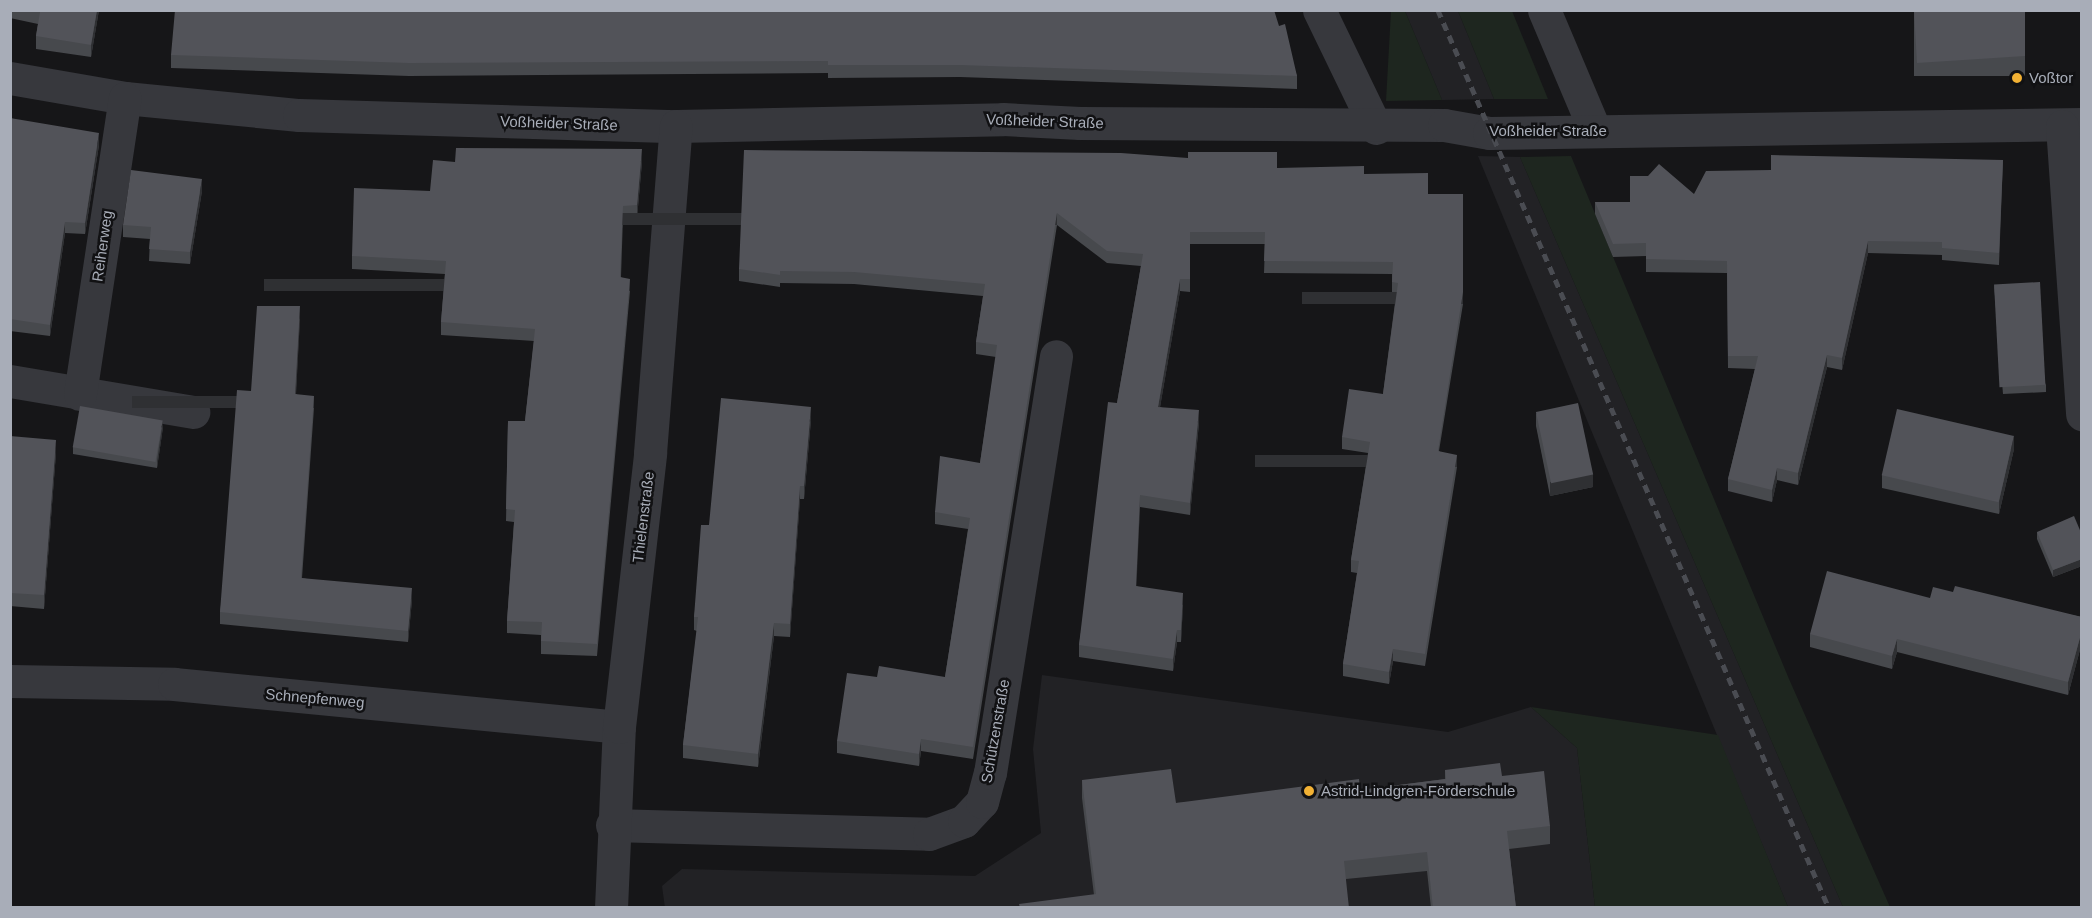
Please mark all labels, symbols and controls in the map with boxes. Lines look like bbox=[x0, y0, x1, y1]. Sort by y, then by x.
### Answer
place label: Voßtor bbox=[2029, 69, 2073, 87]
marker: Voßtor bbox=[2010, 71, 2024, 85]
street label: Voßheider Straße bbox=[986, 110, 1104, 132]
street label: Voßheider Straße bbox=[500, 112, 618, 134]
street label: Voßheider Straße bbox=[1489, 122, 1607, 140]
street label: Reiherweg bbox=[88, 209, 116, 283]
street label: Thielenstraße bbox=[628, 470, 658, 564]
street label: Schützenstraße bbox=[977, 678, 1013, 784]
street label: Schnepfenweg bbox=[265, 685, 365, 711]
place label: Astrid-Lindgren-Förderschule bbox=[1321, 782, 1515, 800]
marker: Astrid-Lindgren-Förderschule bbox=[1302, 784, 1316, 798]

